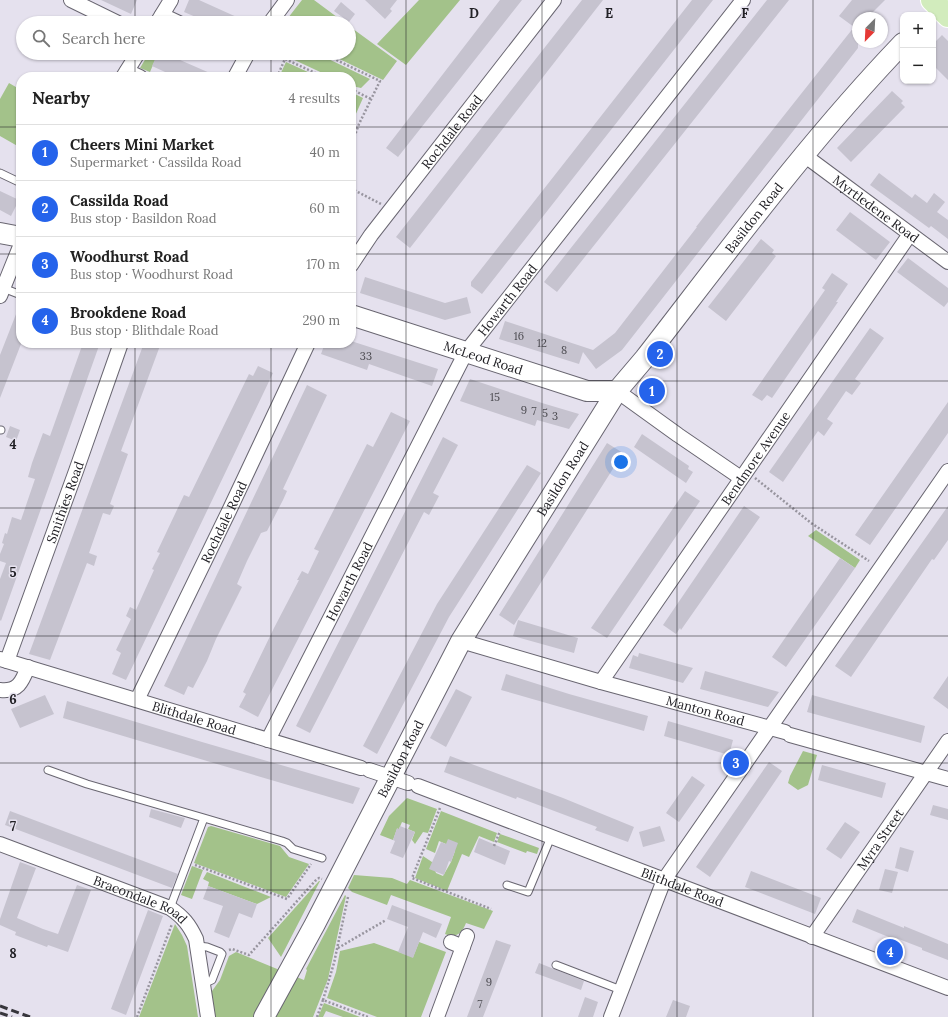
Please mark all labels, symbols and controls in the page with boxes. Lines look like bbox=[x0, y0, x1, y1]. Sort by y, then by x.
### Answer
text: D bbox=[469, 5, 479, 22]
text: E bbox=[605, 5, 613, 22]
text: F bbox=[741, 5, 749, 22]
north arrow bbox=[852, 12, 888, 48]
map controls bbox=[900, 12, 936, 84]
button: + bbox=[900, 12, 936, 48]
search box bbox=[16, 16, 356, 60]
icon: search bbox=[30, 27, 52, 49]
text: Search here bbox=[62, 29, 145, 48]
button: − bbox=[900, 48, 936, 84]
text: Nearby bbox=[32, 87, 90, 109]
text: 4 results bbox=[289, 90, 340, 107]
street label: Rochdale Road bbox=[417, 91, 486, 172]
text: Cheers Mini Market bbox=[70, 135, 214, 154]
text: 1 bbox=[42, 144, 48, 161]
text: 40 m bbox=[310, 144, 340, 161]
text: Supermarket · Cassilda Road bbox=[70, 154, 241, 171]
street label: Myrtledene Road bbox=[830, 171, 923, 246]
street label: Basildon Road bbox=[721, 179, 787, 256]
text: Cassilda Road bbox=[70, 191, 168, 210]
text: 2 bbox=[42, 200, 48, 217]
text: 60 m bbox=[309, 200, 340, 217]
text: Bus stop · Basildon Road bbox=[70, 210, 217, 227]
text: Woodhurst Road bbox=[70, 247, 189, 266]
text: 3 bbox=[41, 256, 49, 273]
text: 170 m bbox=[306, 256, 340, 273]
street label: Howarth Road bbox=[474, 260, 541, 339]
text: Bus stop · Woodhurst Road bbox=[70, 266, 233, 283]
text: Brookdene Road bbox=[70, 303, 186, 322]
text: 4 bbox=[41, 312, 49, 329]
text: 290 m bbox=[302, 312, 340, 329]
text: Bus stop · Blithdale Road bbox=[70, 322, 219, 339]
house number: 16 bbox=[514, 329, 524, 343]
house number: 12 bbox=[537, 336, 547, 350]
street label: McLeod Road bbox=[442, 337, 525, 378]
pin: 2 bbox=[647, 339, 673, 369]
house number: 8 bbox=[561, 343, 567, 357]
house number: 33 bbox=[360, 349, 372, 363]
pin: 1 bbox=[639, 376, 665, 406]
house number: 15 bbox=[490, 390, 500, 404]
house number: 9 bbox=[521, 403, 527, 417]
house number: 7 bbox=[531, 404, 537, 418]
house number: 5 bbox=[542, 406, 548, 420]
street label: Bendmore Avenue bbox=[717, 408, 794, 508]
house number: 3 bbox=[552, 409, 558, 423]
text: 4 bbox=[9, 436, 17, 453]
street label: Basildon Road bbox=[533, 438, 592, 519]
your location bbox=[611, 452, 631, 472]
street label: Smithies Road bbox=[42, 459, 87, 545]
street label: Rochdale Road bbox=[197, 478, 251, 566]
street label: Howarth Road bbox=[322, 539, 376, 624]
text: 5 bbox=[9, 564, 17, 581]
text: 6 bbox=[9, 691, 17, 708]
street label: Manton Road bbox=[664, 692, 747, 729]
street label: Blithdale Road bbox=[150, 697, 239, 738]
street label: Basildon Road bbox=[373, 717, 427, 800]
pin: 3 bbox=[723, 748, 749, 778]
street label: Myra Street bbox=[853, 805, 907, 873]
text: 7 bbox=[10, 818, 16, 835]
street label: Blithdale Road bbox=[639, 863, 726, 910]
street label: Bracondale Road bbox=[91, 871, 191, 927]
pin: 4 bbox=[877, 937, 903, 967]
text: 8 bbox=[9, 945, 17, 962]
house number: 9 bbox=[486, 975, 492, 989]
house number: 7 bbox=[477, 997, 483, 1011]

